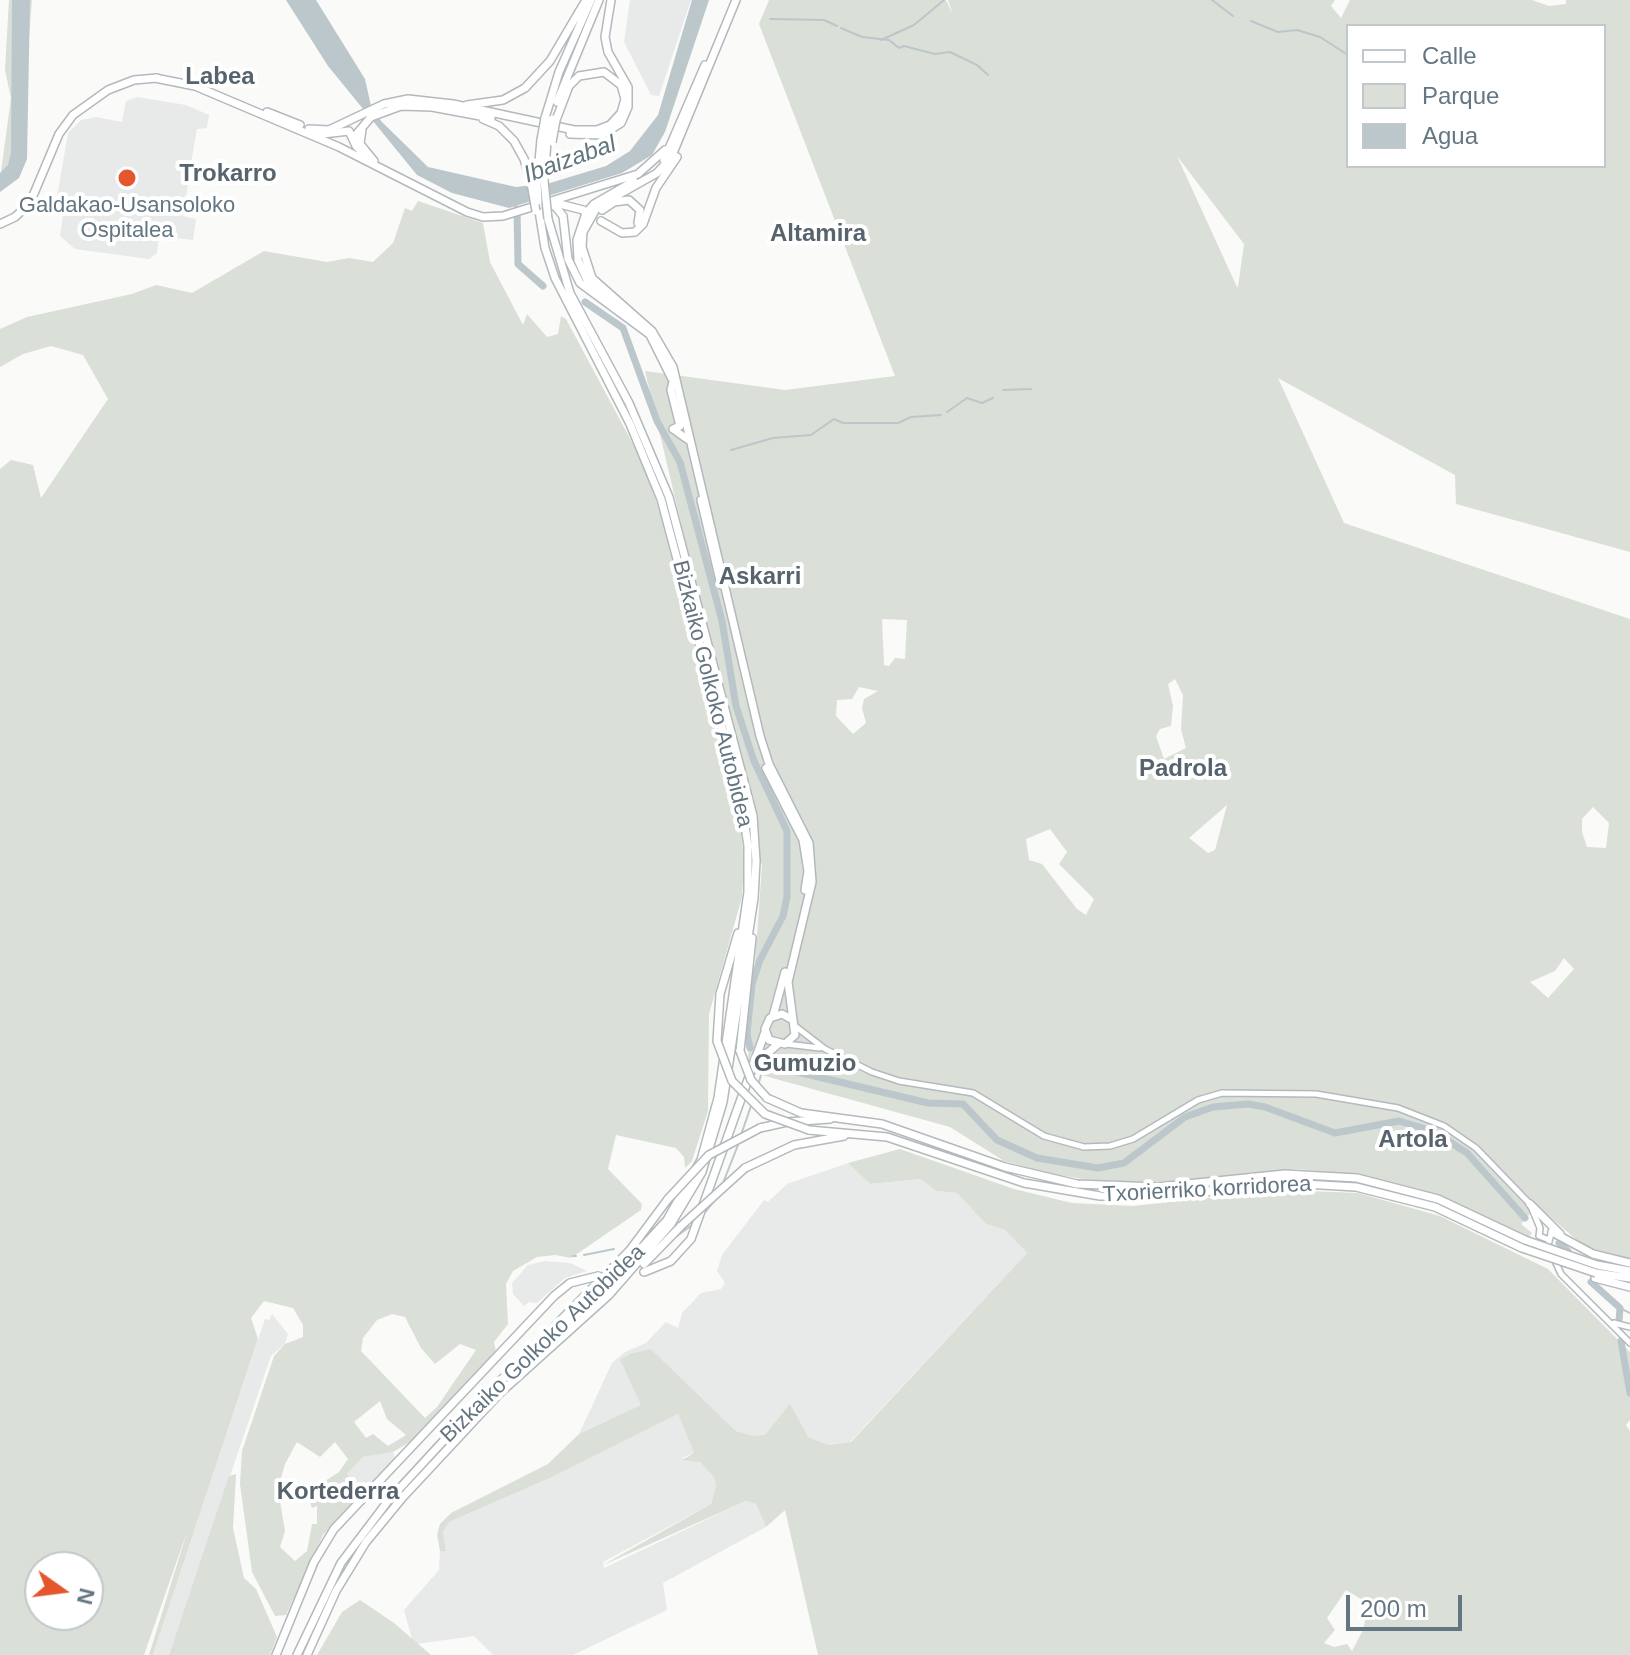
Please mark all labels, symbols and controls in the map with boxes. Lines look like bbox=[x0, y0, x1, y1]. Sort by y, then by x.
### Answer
legend bbox=[1346, 24, 1606, 168]
text: Calle bbox=[1422, 42, 1477, 69]
district label: Labea bbox=[185, 63, 255, 91]
text: Parque bbox=[1422, 82, 1499, 109]
text: Agua bbox=[1422, 122, 1478, 149]
water label: Ibaizabal bbox=[520, 130, 620, 190]
district label: Trokarro bbox=[179, 160, 277, 188]
marker: Galdakao-Usansoloko Ospitalea bbox=[116, 167, 138, 189]
place label: Galdakao-Usansoloko Ospitalea bbox=[19, 193, 235, 244]
district label: Altamira bbox=[770, 220, 866, 248]
street label: Bizkaiko Golkoko Autobidea bbox=[666, 558, 758, 830]
district label: Askarri bbox=[719, 563, 801, 591]
district label: Padrola bbox=[1139, 755, 1227, 783]
district label: Gumuzio bbox=[754, 1050, 856, 1078]
district label: Artola bbox=[1378, 1126, 1448, 1154]
street label: Txorierriko korridorea bbox=[1102, 1171, 1312, 1209]
street label: Bizkaiko Golkoko Autobidea bbox=[435, 1239, 651, 1449]
district label: Kortederra bbox=[277, 1478, 399, 1506]
north arrow bbox=[24, 1551, 104, 1631]
scale bar bbox=[1350, 1579, 1466, 1629]
text: N bbox=[72, 1586, 100, 1607]
text: 200 m bbox=[1360, 1595, 1427, 1622]

